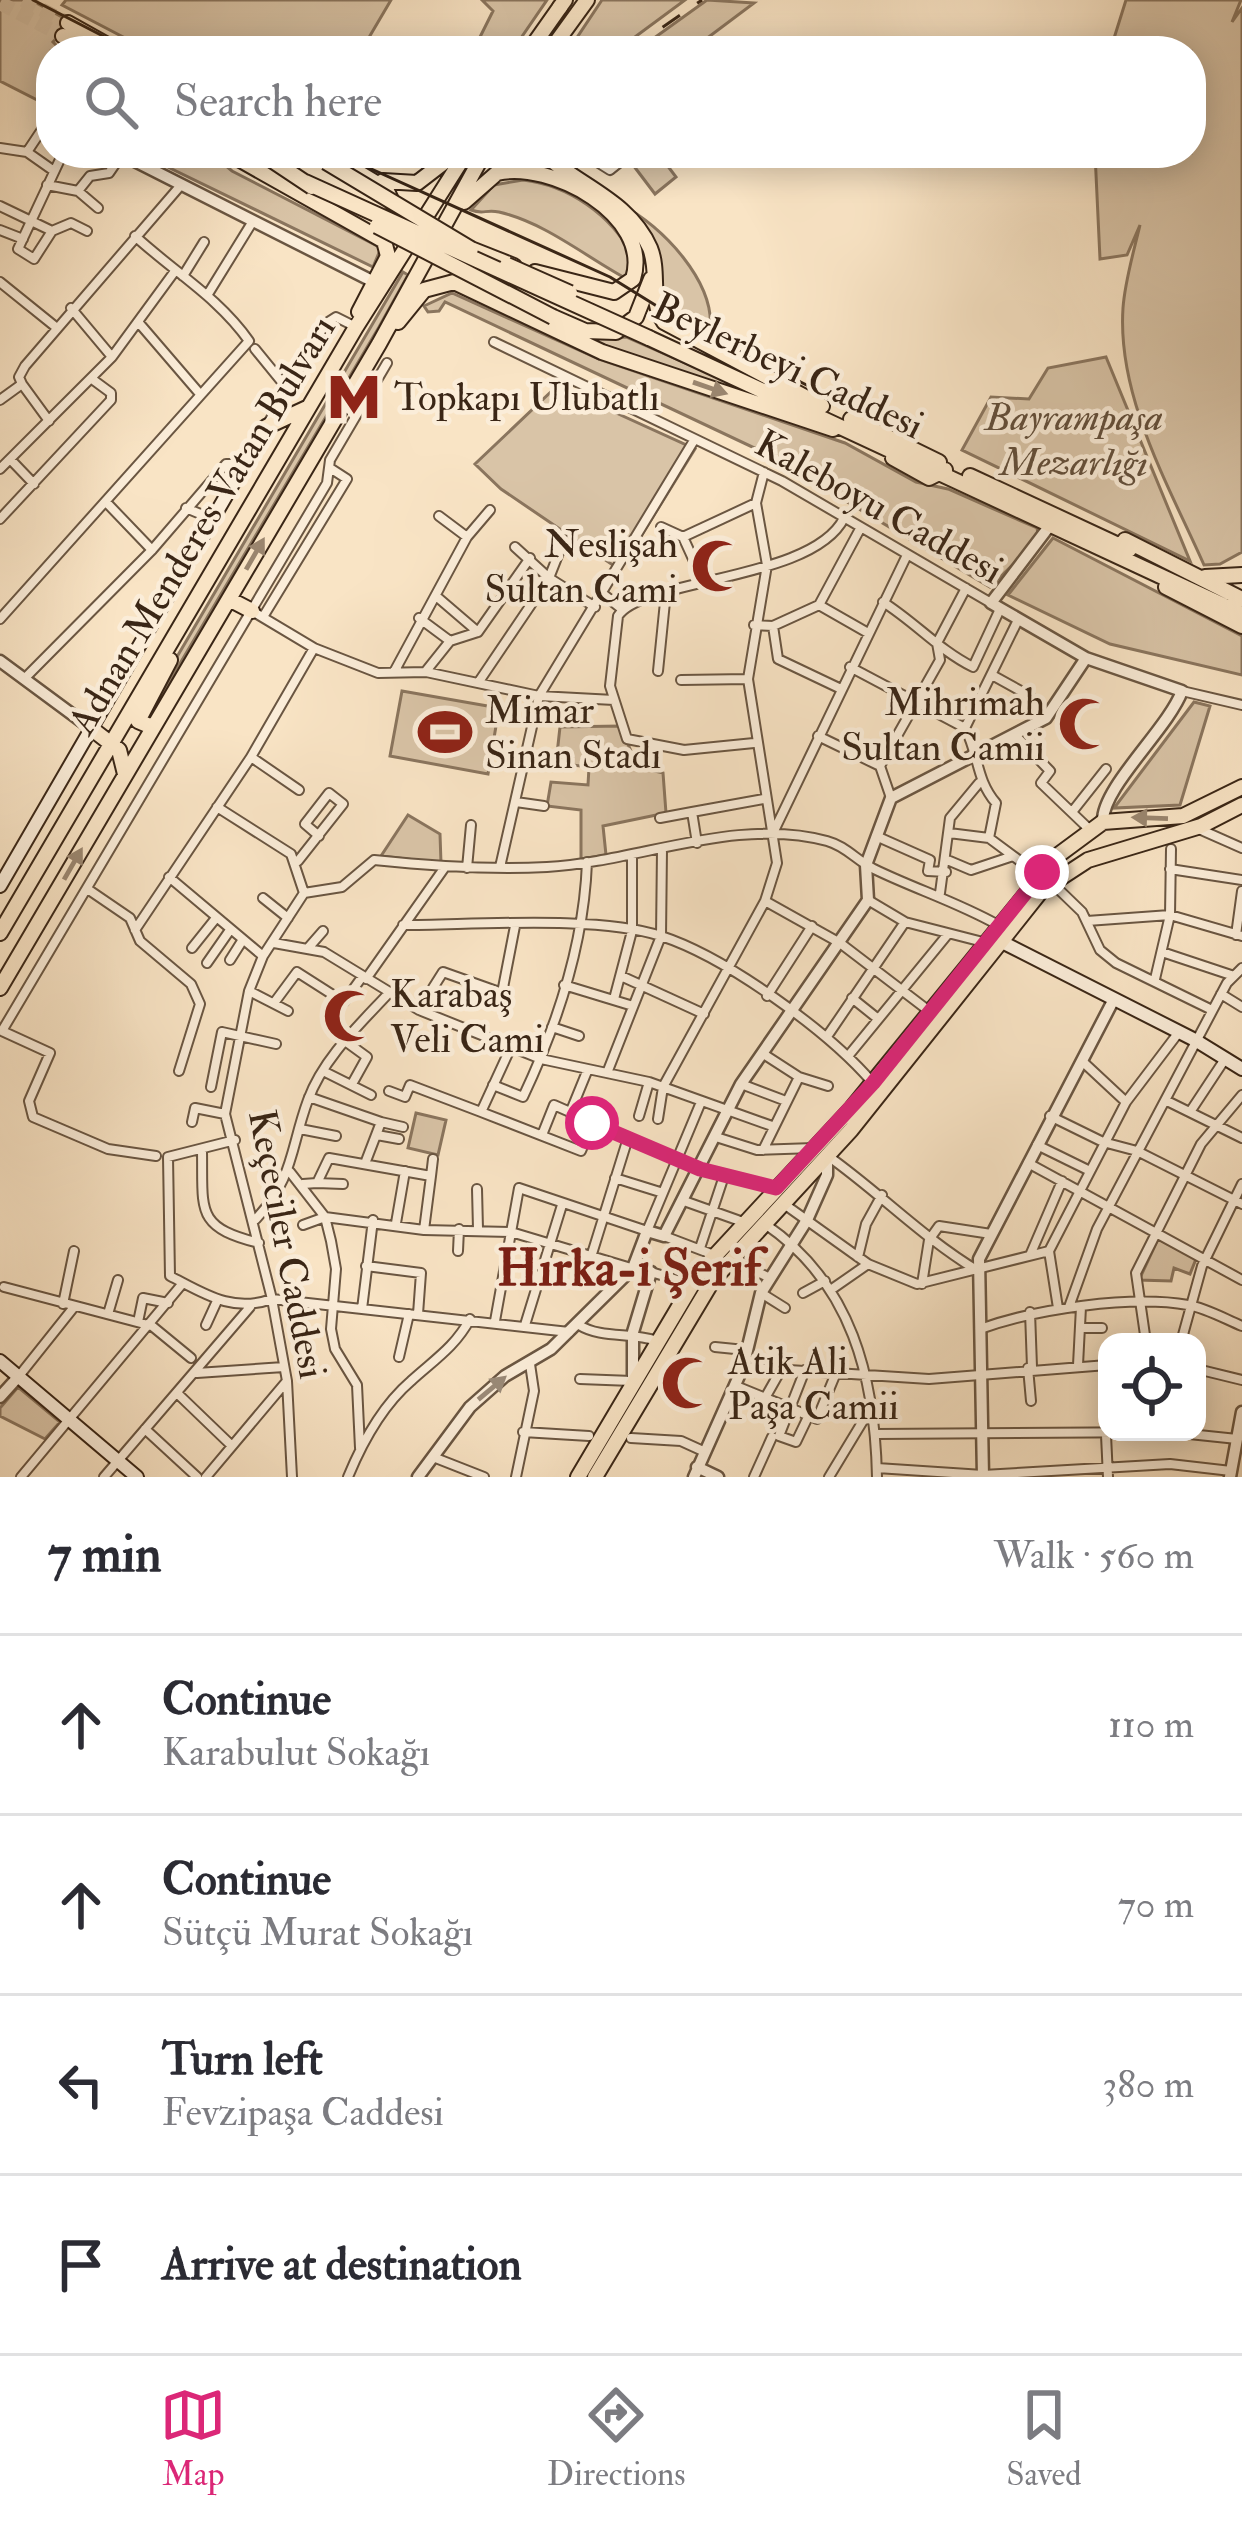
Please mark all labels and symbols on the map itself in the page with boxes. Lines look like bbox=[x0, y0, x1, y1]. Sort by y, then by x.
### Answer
street label: Beylerbeyi Caddesi bbox=[645, 282, 931, 450]
street label: Adnan Menderes Vatan Bulvarı bbox=[57, 307, 347, 744]
metro station icon: Topkapı Ulubatlı bbox=[325, 368, 383, 426]
place label: Topkapı Ulubatlı bbox=[394, 373, 660, 422]
one-way arrow bbox=[692, 380, 728, 398]
park label: Bayrampaşa Mezarlığı bbox=[983, 393, 1163, 487]
street label: Kaleboyu Caddesi bbox=[747, 419, 1011, 595]
place label: Neslişah Sultan Cami bbox=[485, 520, 678, 614]
one-way arrow bbox=[243, 537, 264, 571]
mosque icon: Neslişah Sultan Cami bbox=[689, 537, 747, 595]
place label: Mihrimah Sultan Camii bbox=[841, 678, 1045, 772]
place label: Mimar Sinan Stadı bbox=[485, 686, 661, 780]
mosque icon: Mihrimah Sultan Camii bbox=[1056, 695, 1114, 753]
sports icon: Mimar Sinan Stadı bbox=[416, 703, 474, 761]
one-way arrow bbox=[1130, 808, 1168, 827]
route end bbox=[1015, 845, 1069, 899]
one-way arrow bbox=[61, 847, 82, 880]
place label: Karabaş Veli Cami bbox=[390, 970, 544, 1064]
mosque icon: Karabaş Veli Cami bbox=[321, 987, 379, 1045]
route start bbox=[565, 1096, 619, 1150]
street label: Keçeciler Caddesi bbox=[237, 1105, 337, 1383]
district label: Hırka-i Şerif bbox=[497, 1237, 768, 1301]
place label: Atik Ali Paşa Camii bbox=[727, 1337, 899, 1431]
mosque icon: Atik Ali Paşa Camii bbox=[659, 1354, 717, 1412]
one-way arrow bbox=[477, 1375, 508, 1401]

